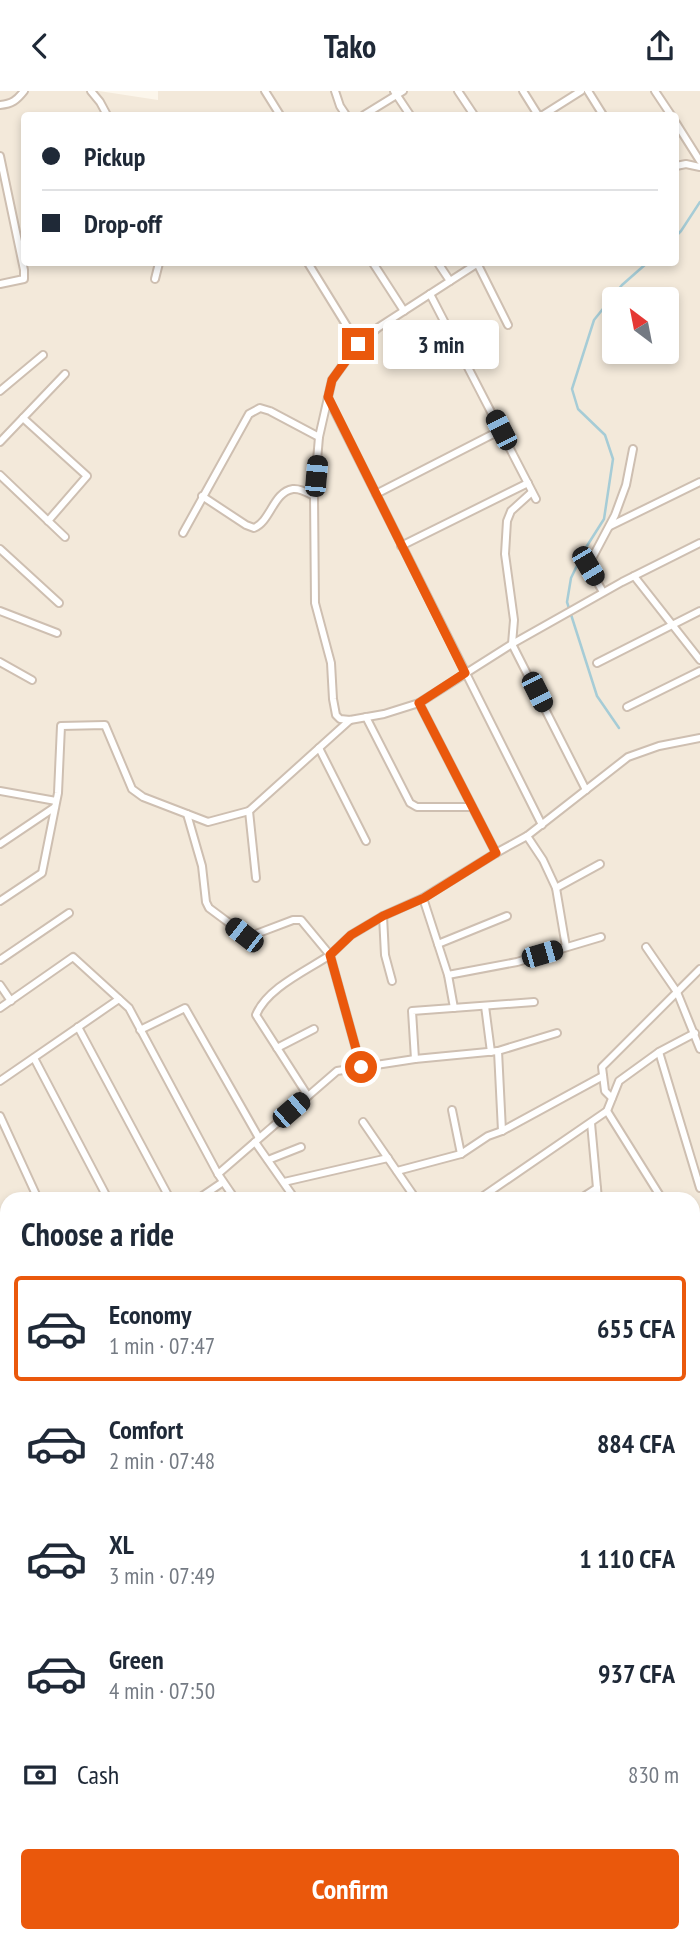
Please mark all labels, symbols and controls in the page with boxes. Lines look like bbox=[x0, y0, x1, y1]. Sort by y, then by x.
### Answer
text: Tako bbox=[324, 25, 376, 67]
icon: back bbox=[21, 27, 59, 65]
icon: share bbox=[641, 27, 679, 65]
text: Pickup bbox=[84, 140, 145, 173]
text: Drop-off bbox=[84, 207, 162, 240]
north arrow bbox=[602, 287, 679, 364]
map controls bbox=[602, 287, 679, 364]
callout: 3 min bbox=[382, 320, 498, 369]
route end bbox=[342, 328, 374, 360]
text: 3 min bbox=[418, 330, 464, 359]
car bbox=[483, 407, 520, 453]
car bbox=[304, 454, 329, 498]
car bbox=[569, 543, 608, 589]
car bbox=[519, 669, 556, 715]
car bbox=[221, 914, 268, 956]
car bbox=[519, 938, 566, 970]
route start bbox=[345, 1051, 377, 1083]
car bbox=[269, 1088, 314, 1132]
text: Choose a ride bbox=[21, 1213, 174, 1255]
icon: car bbox=[25, 1297, 88, 1360]
text: Economy bbox=[109, 1298, 191, 1331]
text: 655 CFA bbox=[597, 1312, 675, 1345]
text: 1 min · 07:47 bbox=[109, 1331, 215, 1360]
icon: car bbox=[25, 1412, 88, 1475]
text: Comfort bbox=[109, 1413, 183, 1446]
text: 884 CFA bbox=[597, 1427, 675, 1460]
text: 2 min · 07:48 bbox=[109, 1446, 215, 1475]
icon: car bbox=[25, 1527, 88, 1590]
text: XL bbox=[109, 1528, 134, 1561]
text: 1 110 CFA bbox=[579, 1542, 675, 1575]
text: 3 min · 07:49 bbox=[109, 1561, 215, 1590]
icon: car bbox=[25, 1642, 88, 1705]
text: Green bbox=[109, 1643, 164, 1676]
text: 937 CFA bbox=[598, 1657, 675, 1690]
text: 4 min · 07:50 bbox=[109, 1676, 215, 1705]
icon: cash bbox=[21, 1756, 59, 1794]
text: Cash bbox=[77, 1758, 119, 1791]
text: 830 m bbox=[628, 1760, 679, 1789]
button: Confirm bbox=[21, 1849, 679, 1929]

